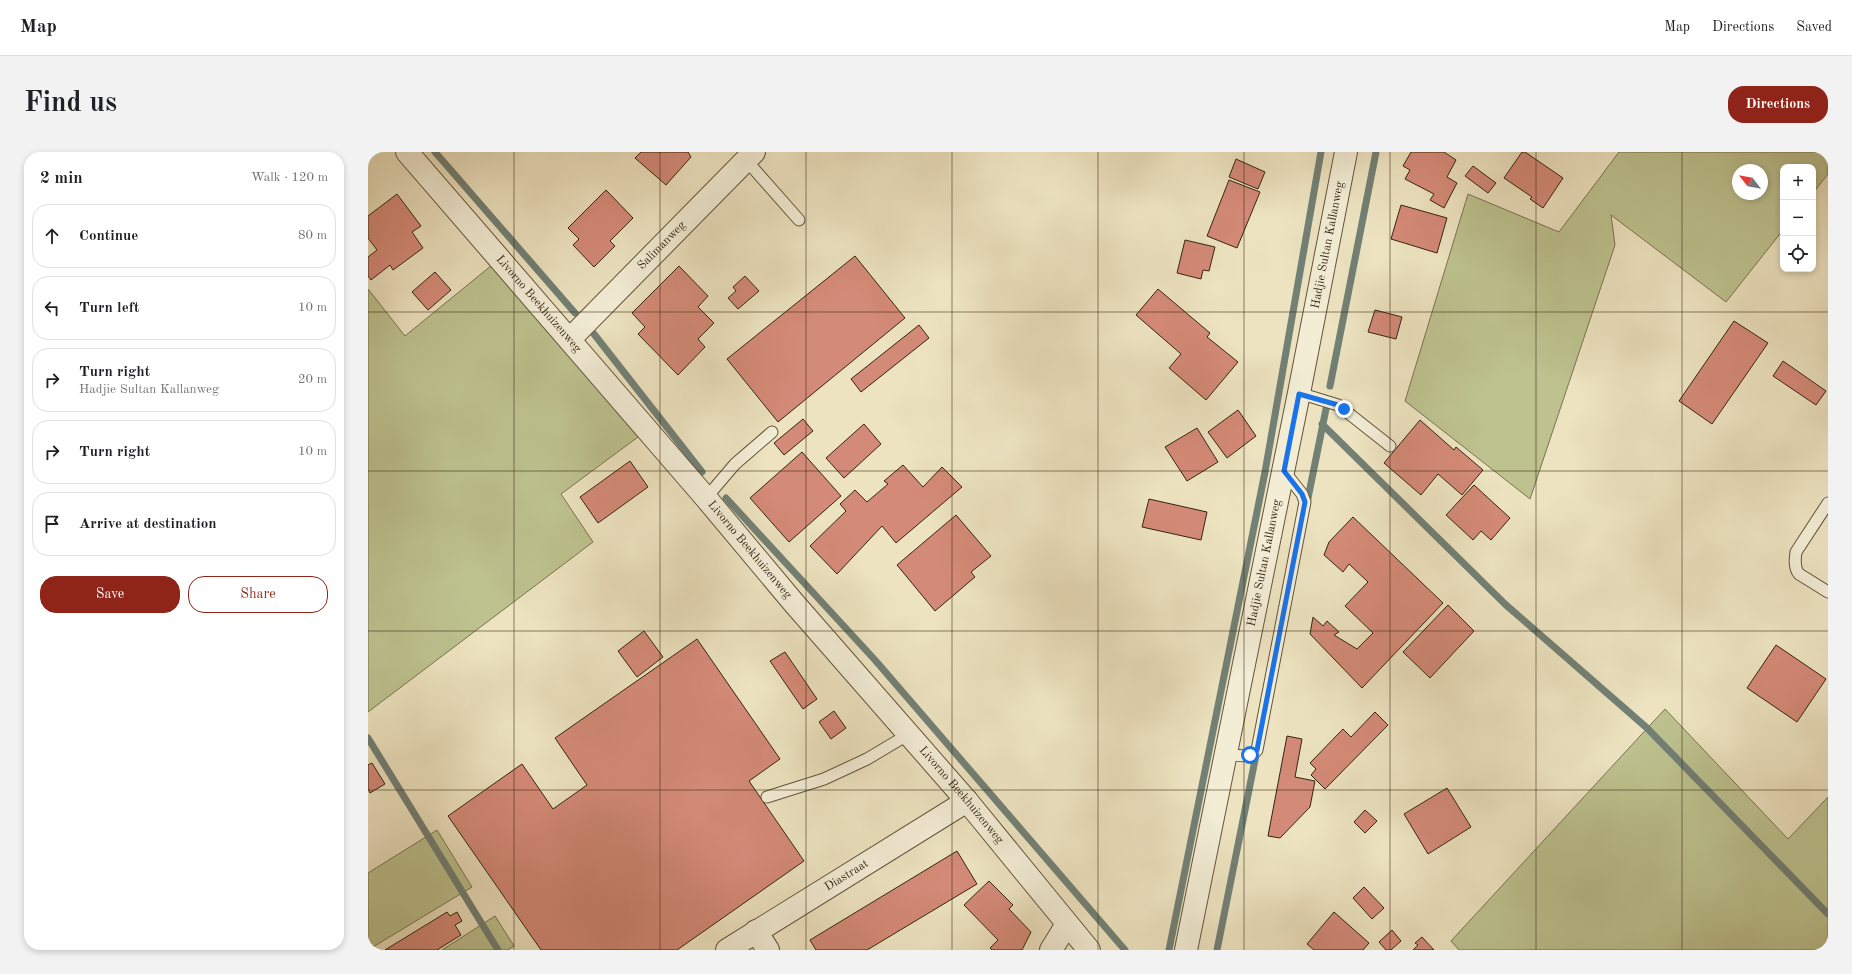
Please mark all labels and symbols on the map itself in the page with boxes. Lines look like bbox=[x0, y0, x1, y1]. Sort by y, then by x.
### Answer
north arrow bbox=[1732, 164, 1768, 200]
street label: Hadjie Sultan Kallanweg bbox=[1310, 180, 1346, 310]
street label: Salimanweg bbox=[636, 219, 688, 272]
street label: Livorno Beekhuizenweg bbox=[493, 253, 584, 355]
route end bbox=[1335, 400, 1353, 418]
street label: Hadjie Sultan Kallanweg bbox=[1246, 498, 1283, 628]
street label: Livorno Beekhuizenweg bbox=[705, 499, 794, 602]
street label: Livorno Beekhuizenweg bbox=[916, 744, 1006, 847]
route start bbox=[1241, 746, 1259, 764]
street label: Diastraat bbox=[823, 858, 871, 894]

